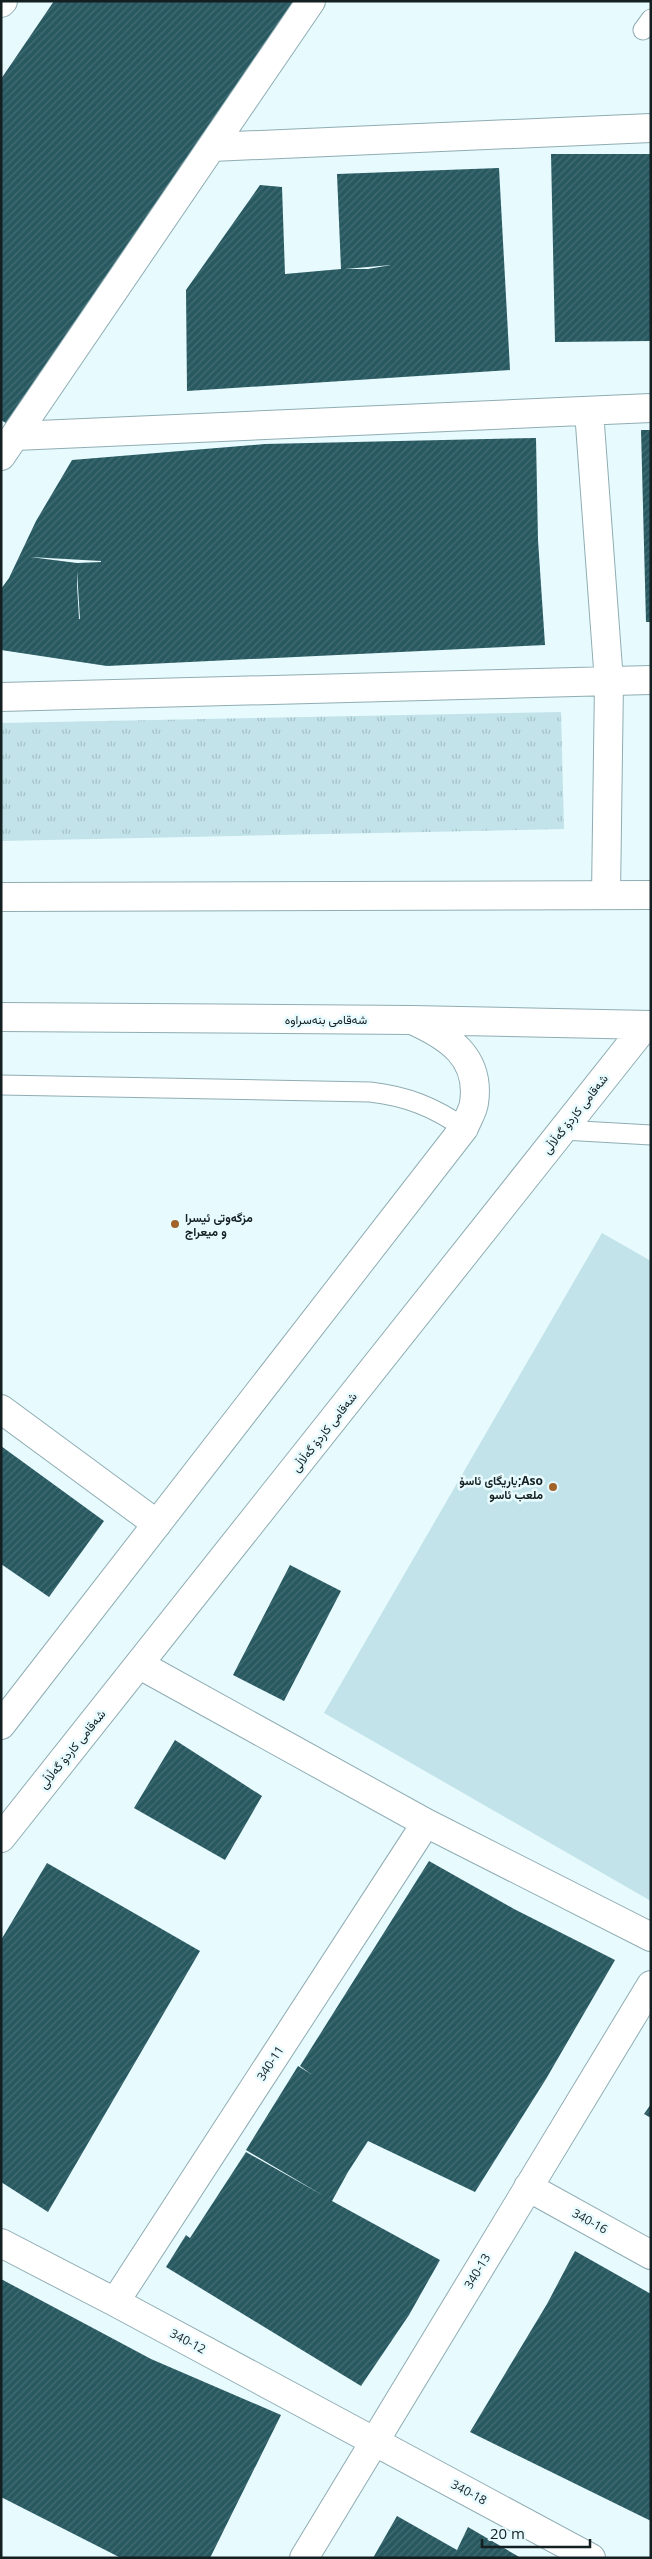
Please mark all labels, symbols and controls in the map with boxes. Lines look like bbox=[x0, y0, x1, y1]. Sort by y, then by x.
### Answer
street label: شەقامی بنەسراوە bbox=[285, 1011, 367, 1028]
street label: شەقامی کاردۆ گەڵاڵی bbox=[538, 1070, 612, 1158]
place label: مزگەوتی ئیسرا و میعراج bbox=[185, 1209, 253, 1240]
marker: مزگەوتی ئیسرا و میعراج bbox=[169, 1218, 181, 1230]
street label: شەقامی کاردۆ گەڵاڵی bbox=[287, 1388, 361, 1476]
place label: یاریگای ئاسۆ;Aso ملعب ئاسو bbox=[459, 1472, 543, 1503]
marker: یاریگای ئاسۆ;Aso ملعب ئاسو bbox=[547, 1481, 559, 1493]
street label: شەقامی کاردۆ گەڵاڵی bbox=[35, 1706, 109, 1792]
street label: 340-11 bbox=[252, 2042, 288, 2084]
street label: 340-16 bbox=[569, 2204, 611, 2238]
street label: 340-13 bbox=[460, 2250, 494, 2292]
street label: 340-12 bbox=[167, 2325, 209, 2358]
street label: 340-18 bbox=[448, 2476, 490, 2509]
scale bar bbox=[482, 2516, 590, 2548]
text: 20 m bbox=[490, 2523, 525, 2543]

